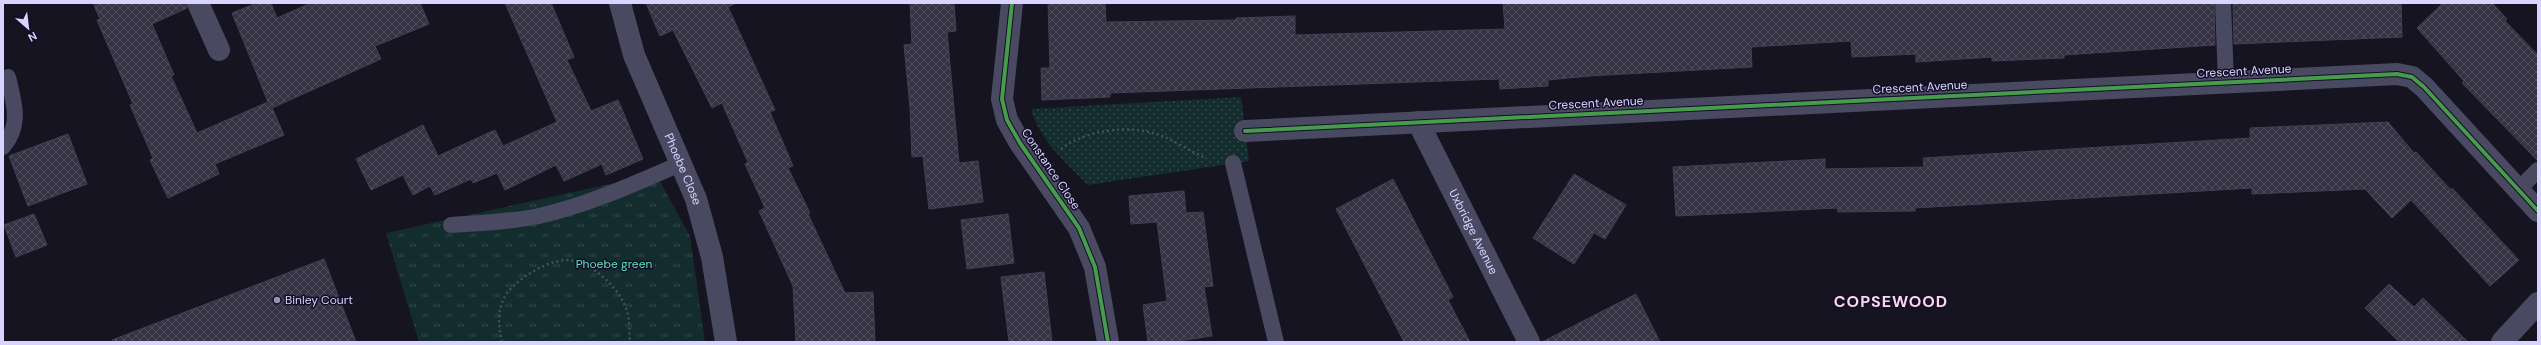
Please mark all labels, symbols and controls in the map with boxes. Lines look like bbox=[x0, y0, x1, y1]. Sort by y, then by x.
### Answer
north arrow bbox=[8, 8, 48, 48]
text: N bbox=[26, 29, 40, 45]
street label: Crescent Avenue bbox=[2196, 61, 2292, 81]
street label: Crescent Avenue bbox=[1872, 77, 1968, 97]
street label: Crescent Avenue bbox=[1548, 93, 1644, 113]
street label: Constance Close bbox=[1018, 125, 1084, 213]
street label: Phoebe Close bbox=[661, 131, 705, 207]
street label: Uxbridge Avenue bbox=[1445, 186, 1502, 277]
park label: Phoebe green bbox=[576, 256, 652, 272]
district label: COPSEWOOD bbox=[1834, 291, 1948, 312]
place label: Binley Court bbox=[285, 292, 353, 308]
marker: Binley Court bbox=[272, 295, 282, 305]

